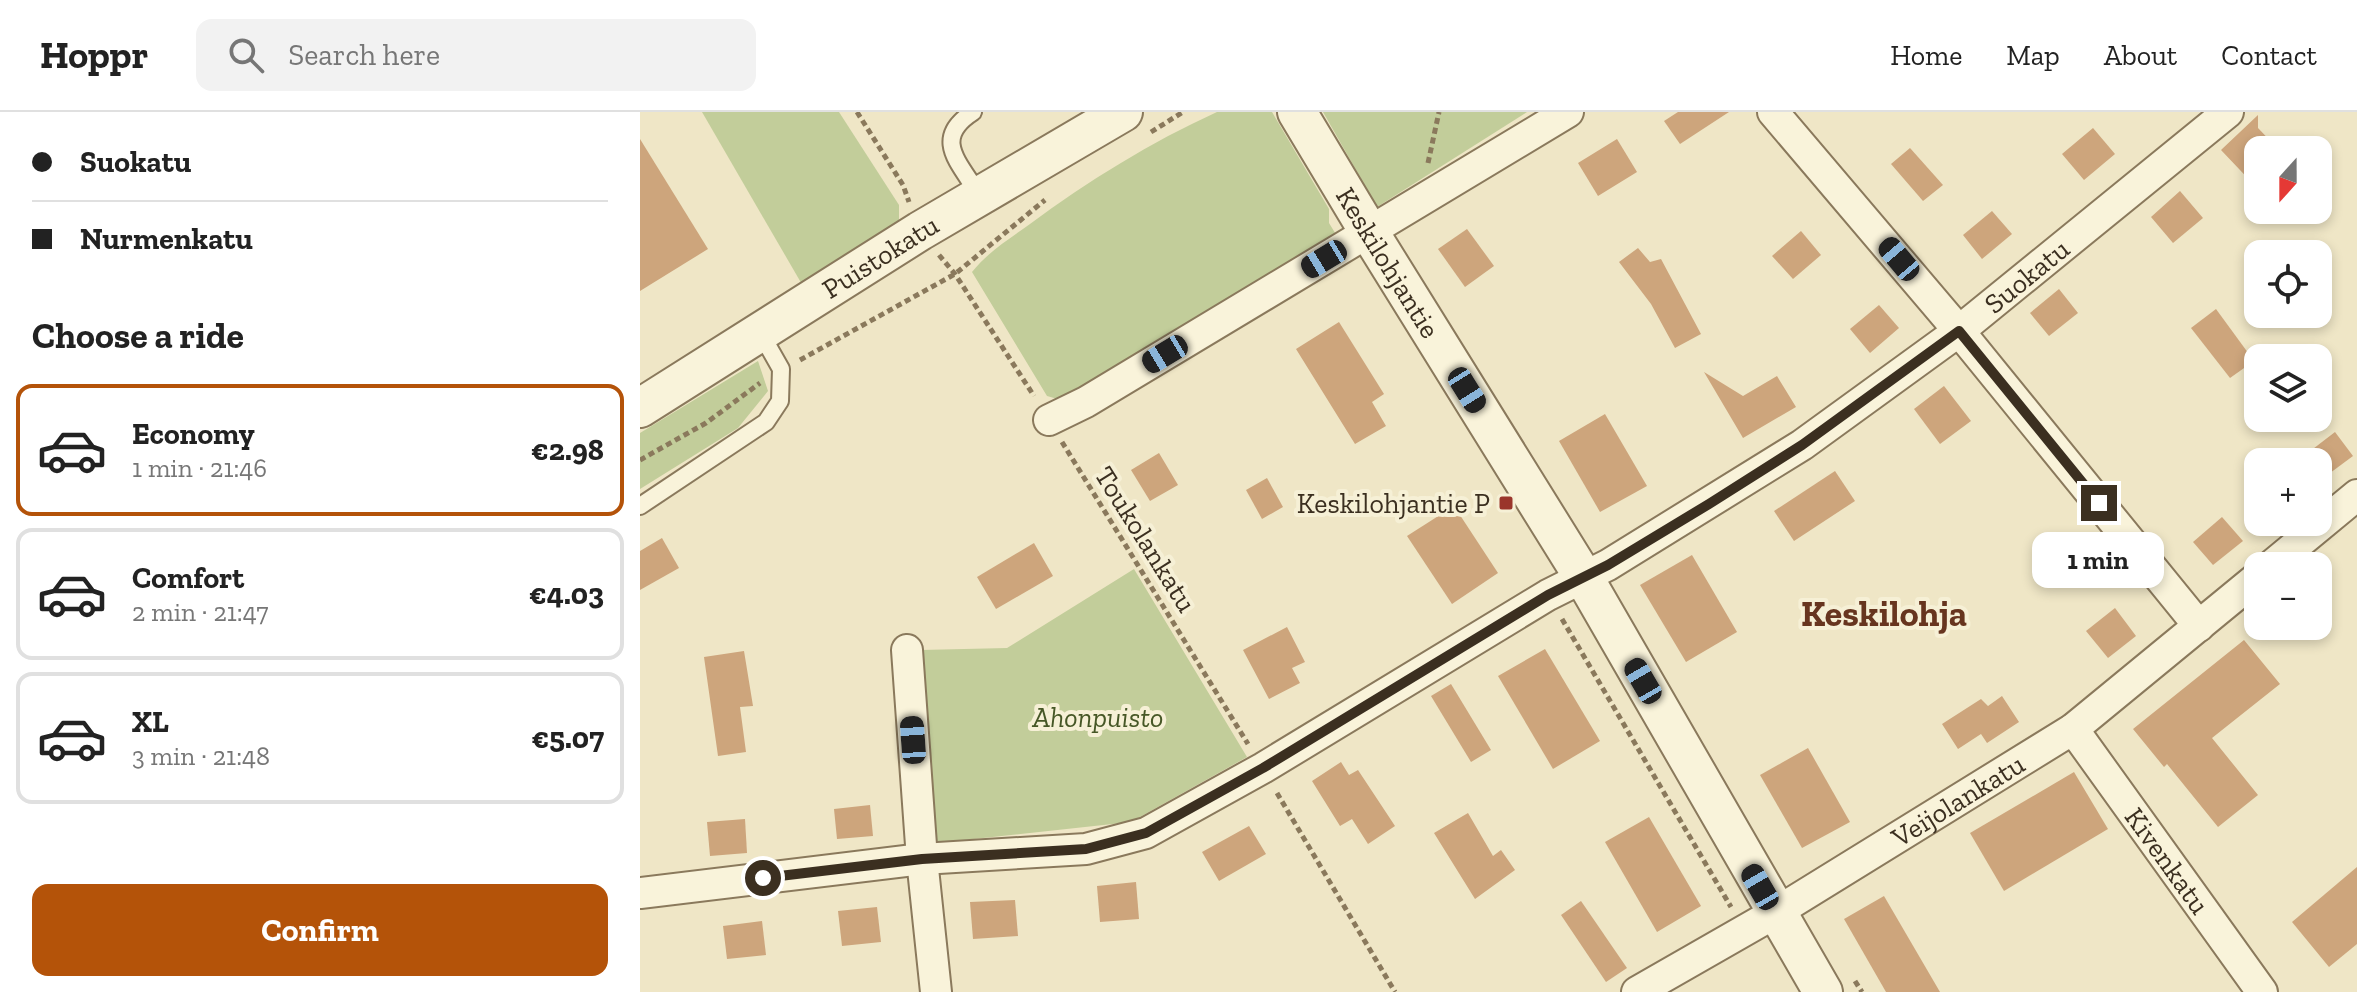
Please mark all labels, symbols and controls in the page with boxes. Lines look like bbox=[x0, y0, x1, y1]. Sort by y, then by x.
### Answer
search box bbox=[196, 19, 756, 91]
text: Hoppr bbox=[40, 32, 148, 78]
icon: search bbox=[224, 33, 268, 77]
text: Search here bbox=[288, 37, 440, 73]
text: Home bbox=[1890, 39, 1962, 72]
text: Map bbox=[2006, 39, 2060, 72]
text: About bbox=[2104, 39, 2177, 72]
text: Contact bbox=[2221, 39, 2317, 72]
north arrow bbox=[2244, 136, 2332, 224]
map controls bbox=[2244, 136, 2332, 640]
text: Suokatu bbox=[80, 144, 191, 180]
street label: Keskilohjantie bbox=[1329, 181, 1447, 344]
street label: Puistokatu bbox=[816, 208, 945, 306]
text: Nurmenkatu bbox=[80, 221, 253, 257]
street label: Suokatu bbox=[1978, 232, 2076, 321]
car bbox=[1874, 233, 1924, 285]
car bbox=[1297, 236, 1351, 282]
button: locate bbox=[2244, 240, 2332, 328]
text: Choose a ride bbox=[32, 314, 244, 357]
car bbox=[1138, 331, 1192, 377]
button: layers bbox=[2244, 344, 2332, 432]
car bbox=[1444, 363, 1490, 417]
icon: car bbox=[36, 414, 108, 486]
text: Economy bbox=[132, 416, 255, 452]
text: €2.98 bbox=[531, 432, 604, 468]
button: + bbox=[2244, 448, 2332, 536]
text: 1 min · 21:46 bbox=[132, 452, 267, 484]
street label: Toukolankatu bbox=[1088, 460, 1204, 618]
route end bbox=[2081, 485, 2117, 521]
place label: Keskilohjantie P bbox=[1297, 487, 1490, 520]
marker: Keskilohjantie P bbox=[1497, 494, 1515, 512]
callout: 1 min bbox=[2033, 531, 2165, 587]
text: 1 min bbox=[2067, 544, 2129, 576]
button: − bbox=[2244, 552, 2332, 640]
icon: car bbox=[36, 558, 108, 630]
text: Comfort bbox=[132, 560, 244, 596]
text: €4.03 bbox=[529, 576, 604, 612]
district label: Keskilohja bbox=[1801, 592, 1967, 635]
text: 2 min · 21:47 bbox=[132, 596, 268, 628]
car bbox=[1621, 654, 1665, 708]
park label: Ahonpuisto bbox=[1032, 701, 1164, 734]
icon: car bbox=[36, 702, 108, 774]
text: XL bbox=[132, 704, 169, 740]
car bbox=[899, 715, 927, 765]
text: €5.07 bbox=[532, 720, 604, 756]
text: 3 min · 21:48 bbox=[132, 740, 270, 772]
street label: Veijolankatu bbox=[1885, 747, 2031, 854]
street label: Kivenkatu bbox=[2118, 801, 2216, 921]
route start bbox=[745, 860, 781, 896]
car bbox=[1738, 860, 1782, 914]
button: Confirm bbox=[32, 884, 608, 976]

